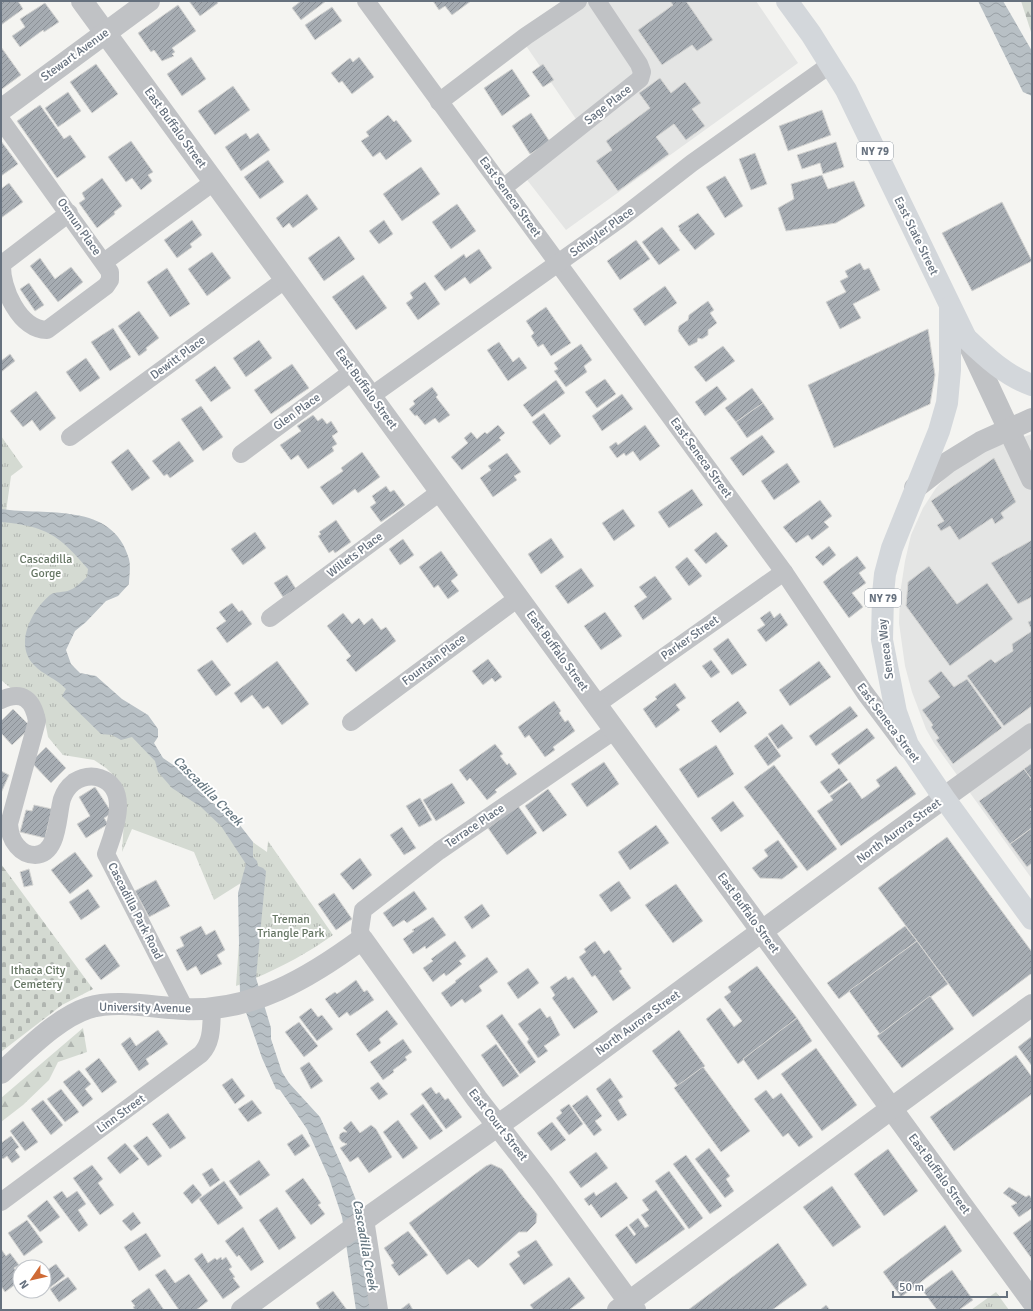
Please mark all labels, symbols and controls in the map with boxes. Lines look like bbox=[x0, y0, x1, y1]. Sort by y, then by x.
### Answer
street label: Stewart Avenue bbox=[38, 25, 112, 85]
street label: Sage Place bbox=[581, 82, 635, 128]
street label: East Buffalo Street bbox=[141, 85, 209, 171]
road number: NY 79 bbox=[857, 142, 893, 160]
street label: East Seneca Street bbox=[476, 154, 544, 240]
street label: East State Street bbox=[890, 194, 942, 278]
street label: Osmun Place bbox=[54, 195, 104, 259]
street label: Schuyler Place bbox=[567, 204, 637, 260]
street label: Dewitt Place bbox=[147, 333, 209, 383]
street label: East Buffalo Street bbox=[332, 346, 400, 432]
street label: Glen Place bbox=[271, 390, 323, 434]
street label: East Seneca Street bbox=[667, 415, 735, 501]
street label: Willets Place bbox=[324, 529, 386, 581]
park label: Cascadilla Gorge bbox=[20, 552, 72, 581]
road number: NY 79 bbox=[865, 589, 901, 607]
street label: East Buffalo Street bbox=[523, 608, 591, 694]
street label: Parker Street bbox=[658, 613, 722, 663]
street label: Seneca Way bbox=[875, 617, 897, 680]
street label: Fountain Place bbox=[399, 631, 469, 689]
street label: East Seneca Street bbox=[853, 680, 923, 766]
water label: Cascadilla Creek bbox=[170, 753, 247, 830]
street label: North Aurora Street bbox=[854, 795, 944, 867]
street label: Terrace Place bbox=[443, 801, 507, 851]
street label: Cascadilla Park Road bbox=[104, 860, 166, 962]
street label: East Buffalo Street bbox=[714, 870, 782, 956]
park label: Treman Triangle Park bbox=[257, 912, 325, 941]
park label: Ithaca City Cemetery bbox=[11, 963, 66, 992]
street label: North Aurora Street bbox=[593, 987, 683, 1059]
street label: University Avenue bbox=[99, 1000, 191, 1016]
street label: East Court Street bbox=[465, 1086, 531, 1164]
street label: Linn Street bbox=[94, 1091, 148, 1137]
street label: East Buffalo Street bbox=[905, 1131, 973, 1217]
water label: Cascadilla Creek bbox=[349, 1198, 381, 1293]
north arrow bbox=[12, 1259, 52, 1299]
scale bar bbox=[893, 1273, 1007, 1299]
text: N bbox=[17, 1278, 32, 1291]
text: 50 m bbox=[899, 1280, 924, 1295]

